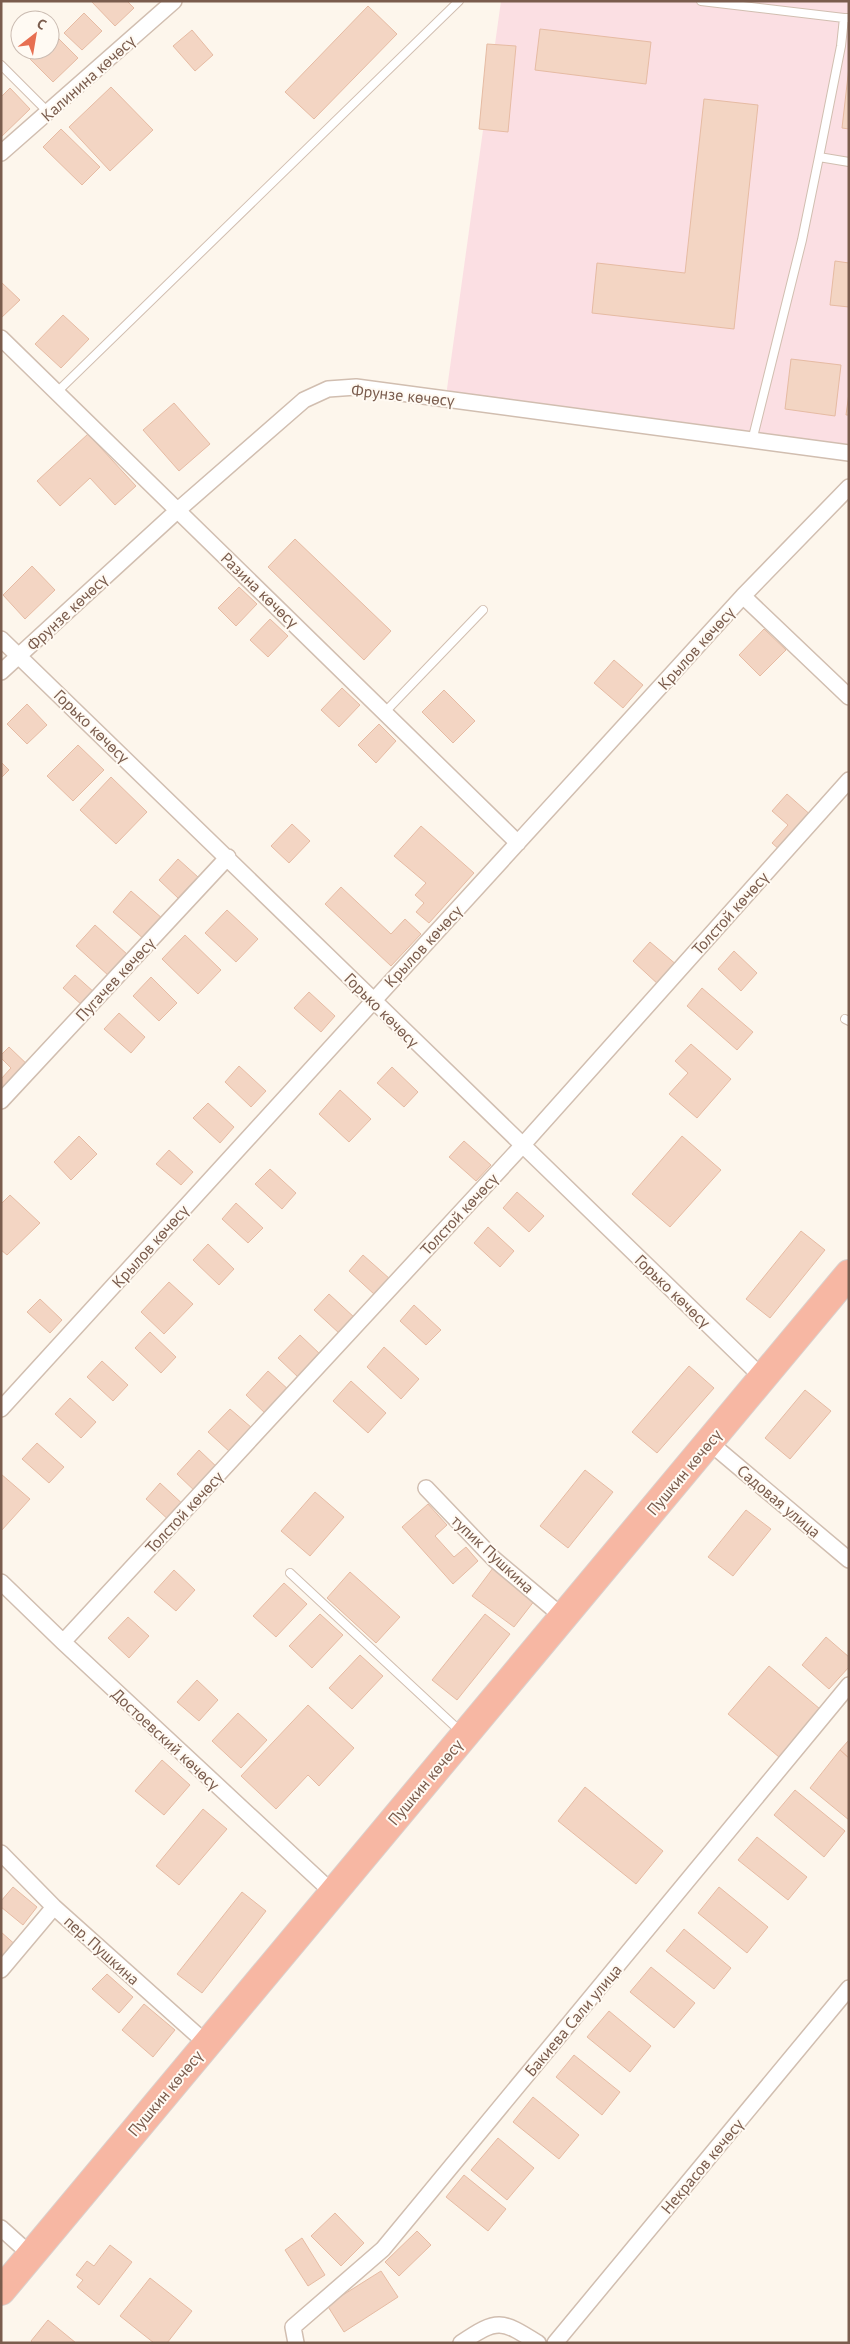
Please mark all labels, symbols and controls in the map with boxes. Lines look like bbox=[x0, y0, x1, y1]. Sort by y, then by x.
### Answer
north arrow bbox=[10, 10, 60, 60]
text: С bbox=[34, 14, 50, 34]
street label: Калинина көчөсү bbox=[37, 30, 139, 126]
street label: Фрунзе көчөсү bbox=[350, 380, 456, 410]
street label: Разина көчөсү bbox=[217, 548, 303, 632]
street label: Фрунзе көчөсү bbox=[22, 569, 112, 655]
street label: Крылов көчөсү bbox=[653, 602, 739, 694]
street label: Горько көчөсү bbox=[50, 685, 134, 767]
street label: Толстой көчөсү bbox=[687, 867, 773, 959]
street label: Крылов көчөсү bbox=[380, 901, 466, 991]
street label: Пугачев көчөсү bbox=[71, 933, 159, 1025]
street label: Горько көчөсү bbox=[340, 968, 424, 1052]
street label: Толстой көчөсү bbox=[416, 1169, 502, 1259]
street label: Крылов көчөсү bbox=[107, 1200, 193, 1292]
street label: Горько көчөсү bbox=[631, 1250, 715, 1332]
street label: Пушкин көчөсү bbox=[642, 1425, 726, 1519]
street label: Садовая улица bbox=[733, 1460, 825, 1542]
street label: Толстой көчөсү bbox=[141, 1467, 227, 1557]
street label: тупик Пушкина bbox=[447, 1511, 539, 1597]
street label: Достоевский көчөсү bbox=[108, 1684, 224, 1794]
street label: Пушкин көчөсү bbox=[383, 1735, 467, 1829]
street label: пер. Пушкина bbox=[60, 1911, 144, 1989]
street label: Бакиева Сали улица bbox=[520, 1960, 626, 2080]
street label: Пушкин көчөсү bbox=[123, 2046, 207, 2140]
street label: Некрасов көчөсү bbox=[656, 2114, 748, 2218]

